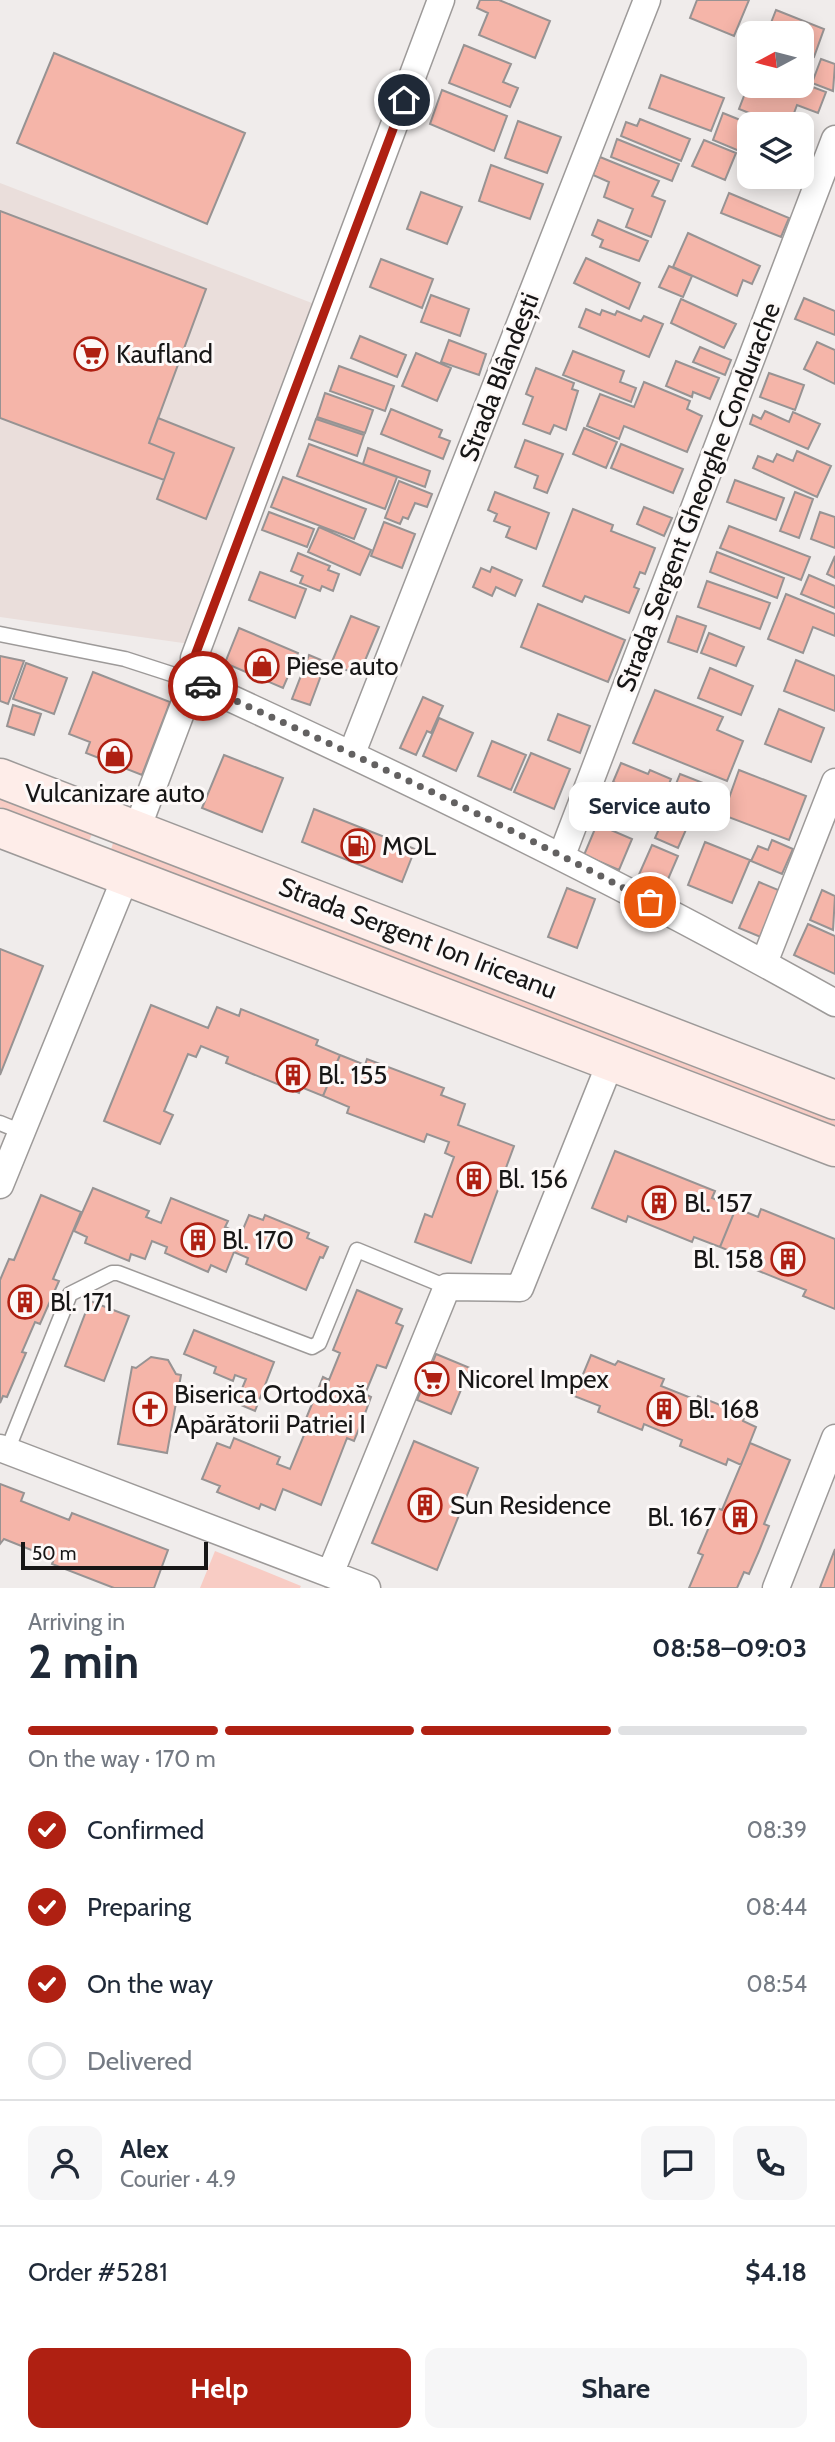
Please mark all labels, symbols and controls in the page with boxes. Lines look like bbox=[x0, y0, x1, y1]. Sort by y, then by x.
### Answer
north arrow bbox=[737, 21, 814, 98]
map controls bbox=[737, 21, 814, 189]
pin bbox=[374, 70, 434, 130]
icon: home bbox=[385, 81, 423, 119]
button: layers bbox=[737, 112, 814, 189]
street label: Strada Blândești bbox=[452, 288, 547, 466]
street label: Strada Sergent Gheorghe Condurache bbox=[609, 298, 787, 696]
supermarket icon: Kaufland bbox=[72, 335, 110, 373]
place label: Kaufland bbox=[116, 338, 213, 370]
shop icon: Piese auto bbox=[243, 647, 281, 685]
place label: Piese auto bbox=[286, 650, 399, 682]
courier bbox=[168, 651, 238, 721]
icon: car bbox=[184, 667, 222, 705]
shop icon: Vulcanizare auto bbox=[96, 737, 134, 775]
place label: Vulcanizare auto bbox=[25, 777, 205, 809]
callout: Service auto bbox=[570, 783, 730, 832]
text: Service auto bbox=[588, 792, 711, 820]
fuel station icon: MOL bbox=[339, 827, 377, 865]
place label: MOL bbox=[382, 830, 436, 862]
street label: Strada Sergent Ion Iriceanu bbox=[274, 870, 562, 1006]
pin bbox=[620, 872, 680, 932]
icon: bag bbox=[631, 883, 669, 921]
building icon: Bl. 155 bbox=[274, 1056, 312, 1094]
place label: Bl. 155 bbox=[318, 1059, 387, 1091]
building icon: Bl. 156 bbox=[455, 1160, 493, 1198]
place label: Bl. 156 bbox=[498, 1163, 568, 1195]
building icon: Bl. 157 bbox=[640, 1184, 678, 1222]
place label: Bl. 157 bbox=[684, 1187, 752, 1219]
building icon: Bl. 170 bbox=[179, 1221, 217, 1259]
place label: Bl. 170 bbox=[222, 1224, 294, 1256]
building icon: Bl. 158 bbox=[769, 1240, 807, 1278]
place label: Bl. 158 bbox=[693, 1243, 764, 1275]
building icon: Bl. 171 bbox=[6, 1283, 44, 1321]
place label: Bl. 171 bbox=[50, 1286, 113, 1318]
supermarket icon: Nicorel Impex bbox=[413, 1360, 451, 1398]
place label: Nicorel Impex bbox=[457, 1363, 610, 1395]
place label: Biserica Ortodoxă Apărătorii Patriei I bbox=[174, 1378, 367, 1440]
church icon: Biserica Ortodoxă Apărătorii Patriei I bbox=[131, 1390, 169, 1428]
building icon: Bl. 168 bbox=[645, 1390, 683, 1428]
place label: Bl. 168 bbox=[688, 1393, 760, 1425]
building icon: Sun Residence bbox=[406, 1486, 444, 1524]
place label: Sun Residence bbox=[450, 1489, 611, 1521]
building icon: Bl. 167 bbox=[721, 1498, 759, 1536]
place label: Bl. 167 bbox=[647, 1501, 716, 1533]
scale bar bbox=[21, 1539, 208, 1571]
text: 50 m bbox=[32, 1542, 76, 1565]
text: Arriving in bbox=[28, 1608, 125, 1636]
text: 08:58–09:03 bbox=[652, 1632, 807, 1664]
text: 2 min bbox=[28, 1634, 139, 1690]
text: On the way · 170 m bbox=[28, 1745, 216, 1773]
icon: check bbox=[28, 1811, 66, 1849]
text: Confirmed bbox=[87, 1814, 204, 1846]
text: 08:39 bbox=[747, 1816, 807, 1844]
icon: check bbox=[28, 1888, 66, 1926]
text: Preparing bbox=[87, 1891, 191, 1923]
text: 08:44 bbox=[746, 1893, 807, 1921]
icon: check bbox=[28, 1965, 66, 2003]
text: On the way bbox=[87, 1968, 213, 2000]
text: 08:54 bbox=[746, 1970, 807, 1998]
text: Delivered bbox=[87, 2045, 192, 2077]
button: person bbox=[28, 2126, 102, 2200]
button: chat bbox=[641, 2126, 715, 2200]
button: phone bbox=[733, 2126, 807, 2200]
text: Alex bbox=[120, 2133, 169, 2165]
text: Courier · 4.9 bbox=[120, 2165, 236, 2193]
text: Order #5281 bbox=[28, 2256, 168, 2288]
text: $4.18 bbox=[745, 2256, 807, 2288]
button: Help bbox=[28, 2348, 411, 2428]
button: Share bbox=[425, 2348, 807, 2428]

